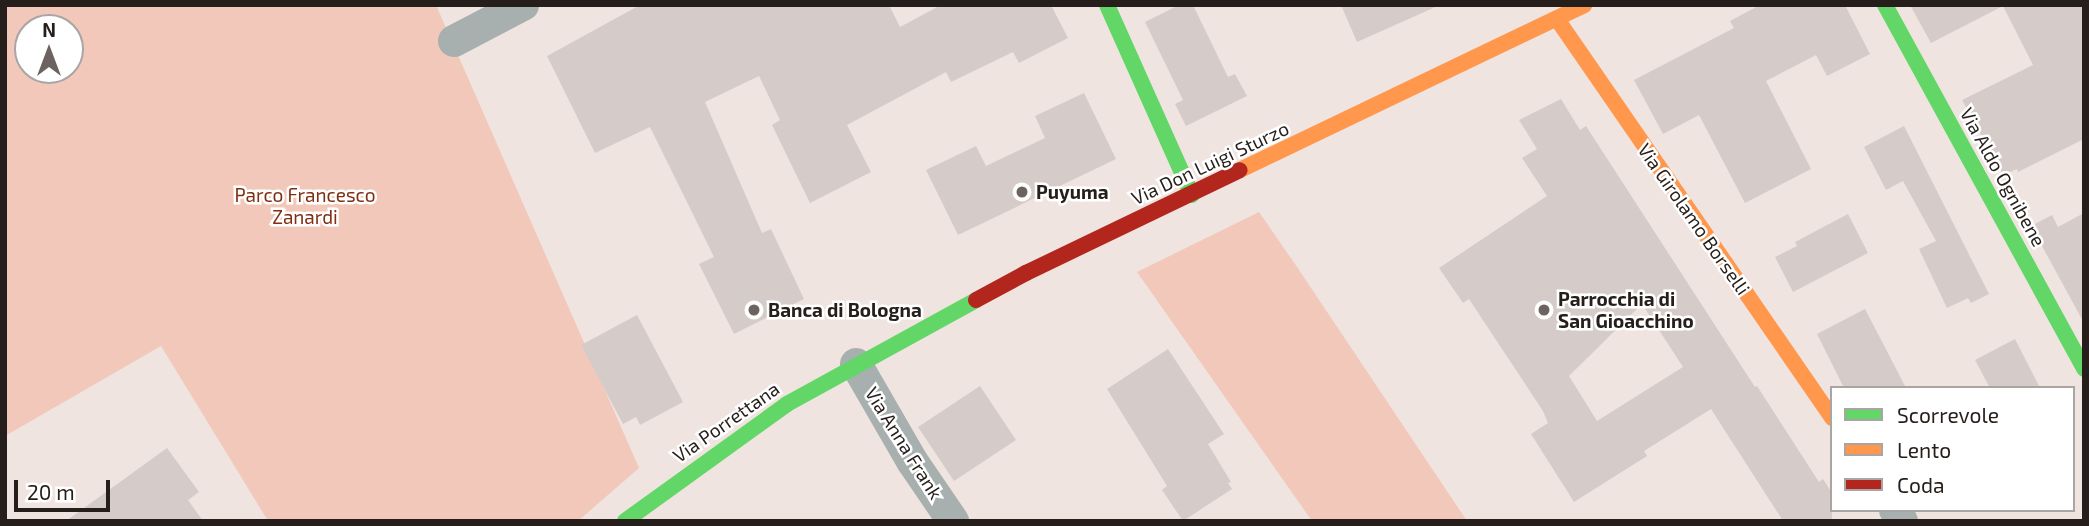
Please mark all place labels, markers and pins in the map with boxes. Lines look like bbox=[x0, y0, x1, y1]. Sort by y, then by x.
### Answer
place label: Puyuma bbox=[1036, 181, 1109, 203]
marker: Puyuma bbox=[1014, 184, 1030, 200]
place label: Parrocchia di San Gioacchino bbox=[1558, 288, 1694, 332]
place label: Banca di Bologna bbox=[768, 299, 922, 321]
marker: Banca di Bologna bbox=[746, 302, 762, 318]
marker: Parrocchia di San Gioacchino bbox=[1536, 302, 1552, 318]

